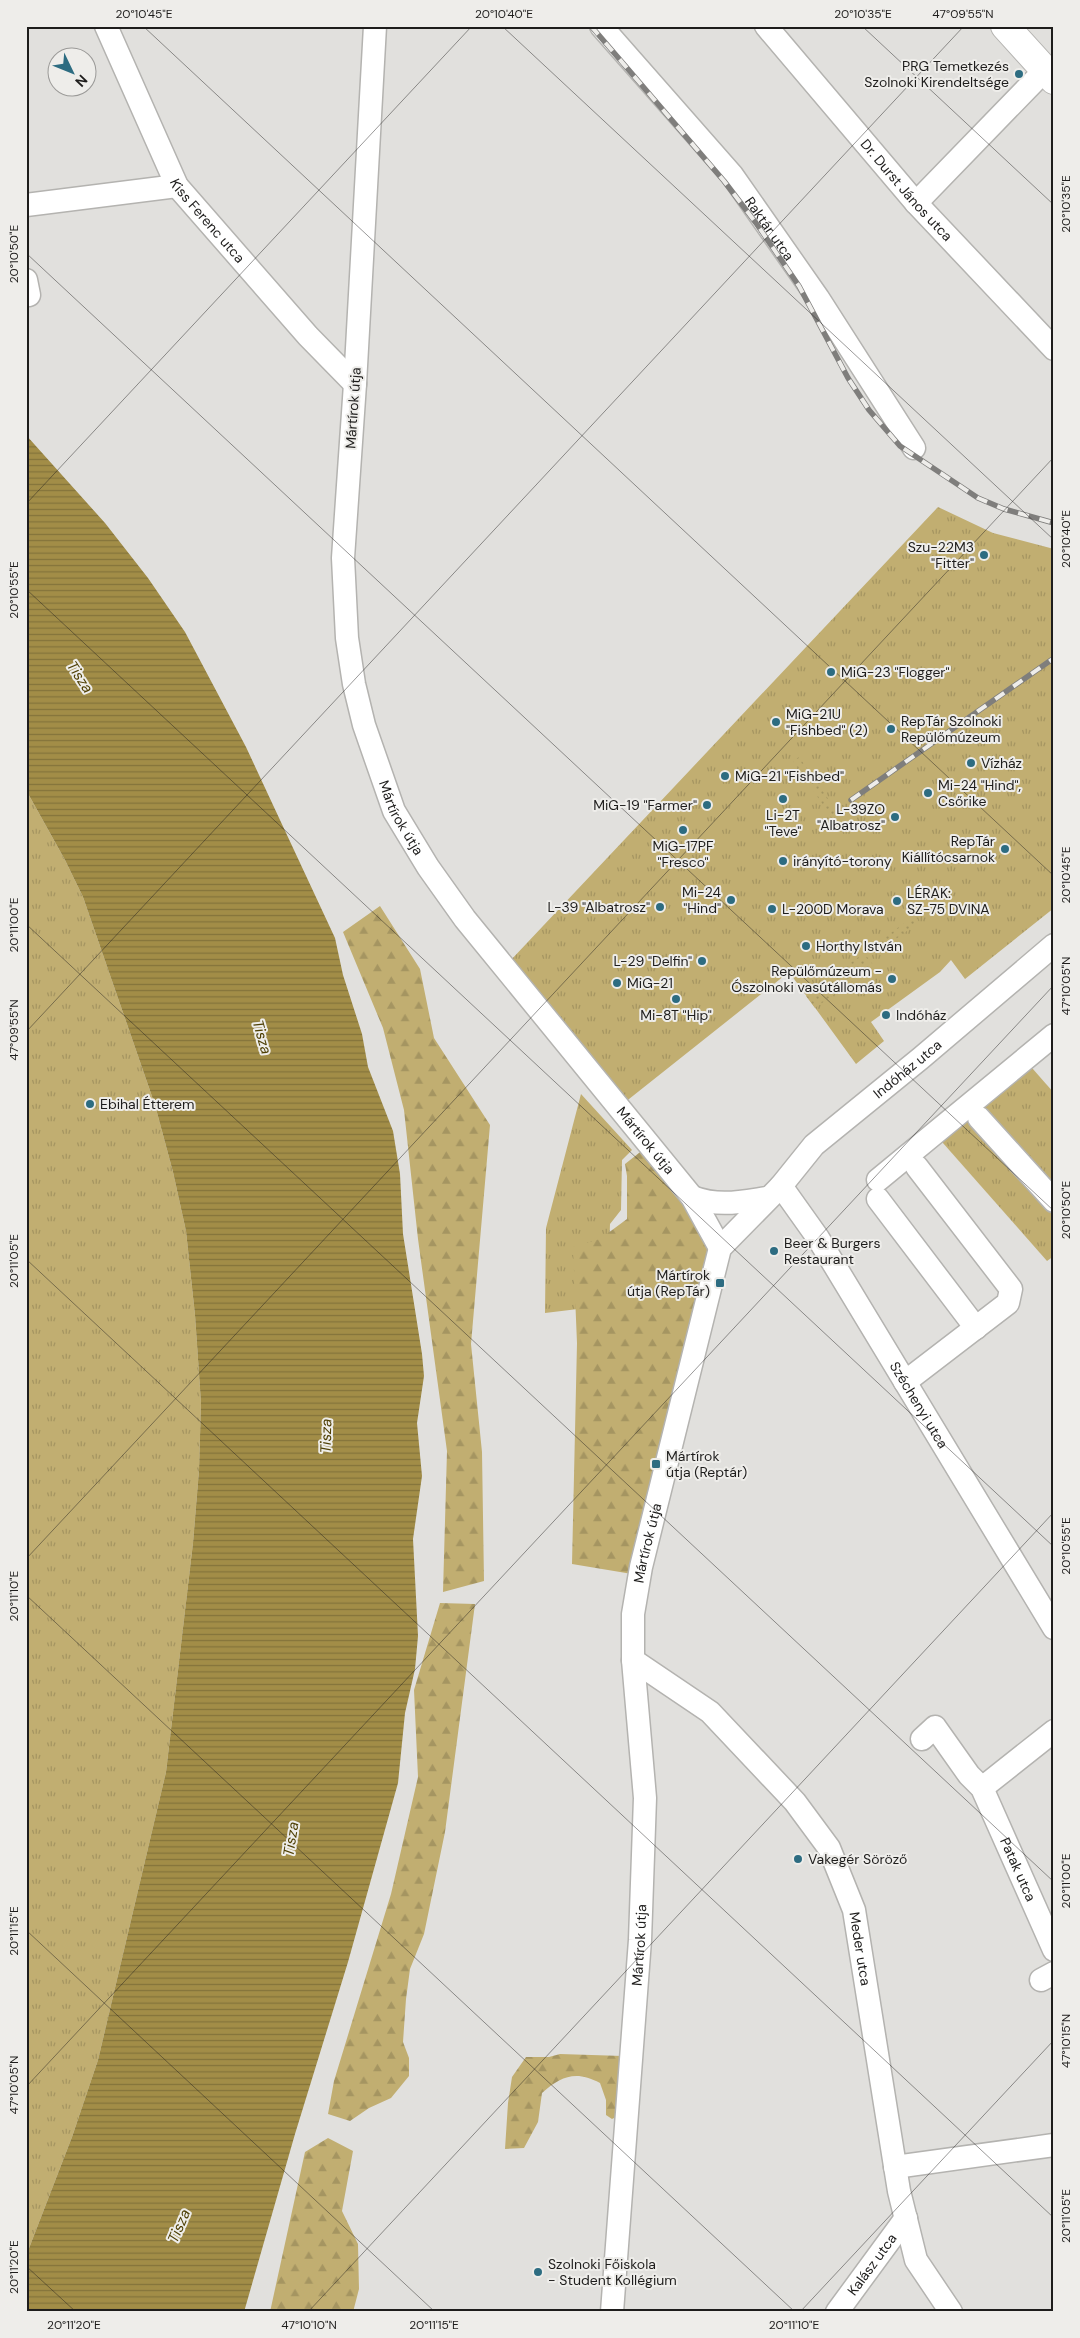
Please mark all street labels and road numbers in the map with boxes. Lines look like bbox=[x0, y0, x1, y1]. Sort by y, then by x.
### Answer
street label: Dr. Durst János utca bbox=[857, 135, 956, 245]
street label: Kiss Ferenc utca bbox=[166, 176, 249, 267]
street label: Raktár utca bbox=[741, 193, 798, 264]
street label: Mártírok útja bbox=[341, 367, 365, 449]
street label: Mártírok útja bbox=[375, 778, 428, 858]
street label: Indóház utca bbox=[869, 1036, 945, 1102]
street label: Mártírok útja bbox=[613, 1103, 679, 1178]
street label: Széchenyi utca bbox=[886, 1358, 952, 1452]
street label: Mártírok útja bbox=[629, 1501, 665, 1585]
street label: Patak utca bbox=[996, 1835, 1040, 1904]
street label: Mártírok útja bbox=[628, 1904, 650, 1987]
street label: Meder utca bbox=[845, 1911, 875, 1987]
street label: Kalász utca bbox=[843, 2230, 901, 2299]

